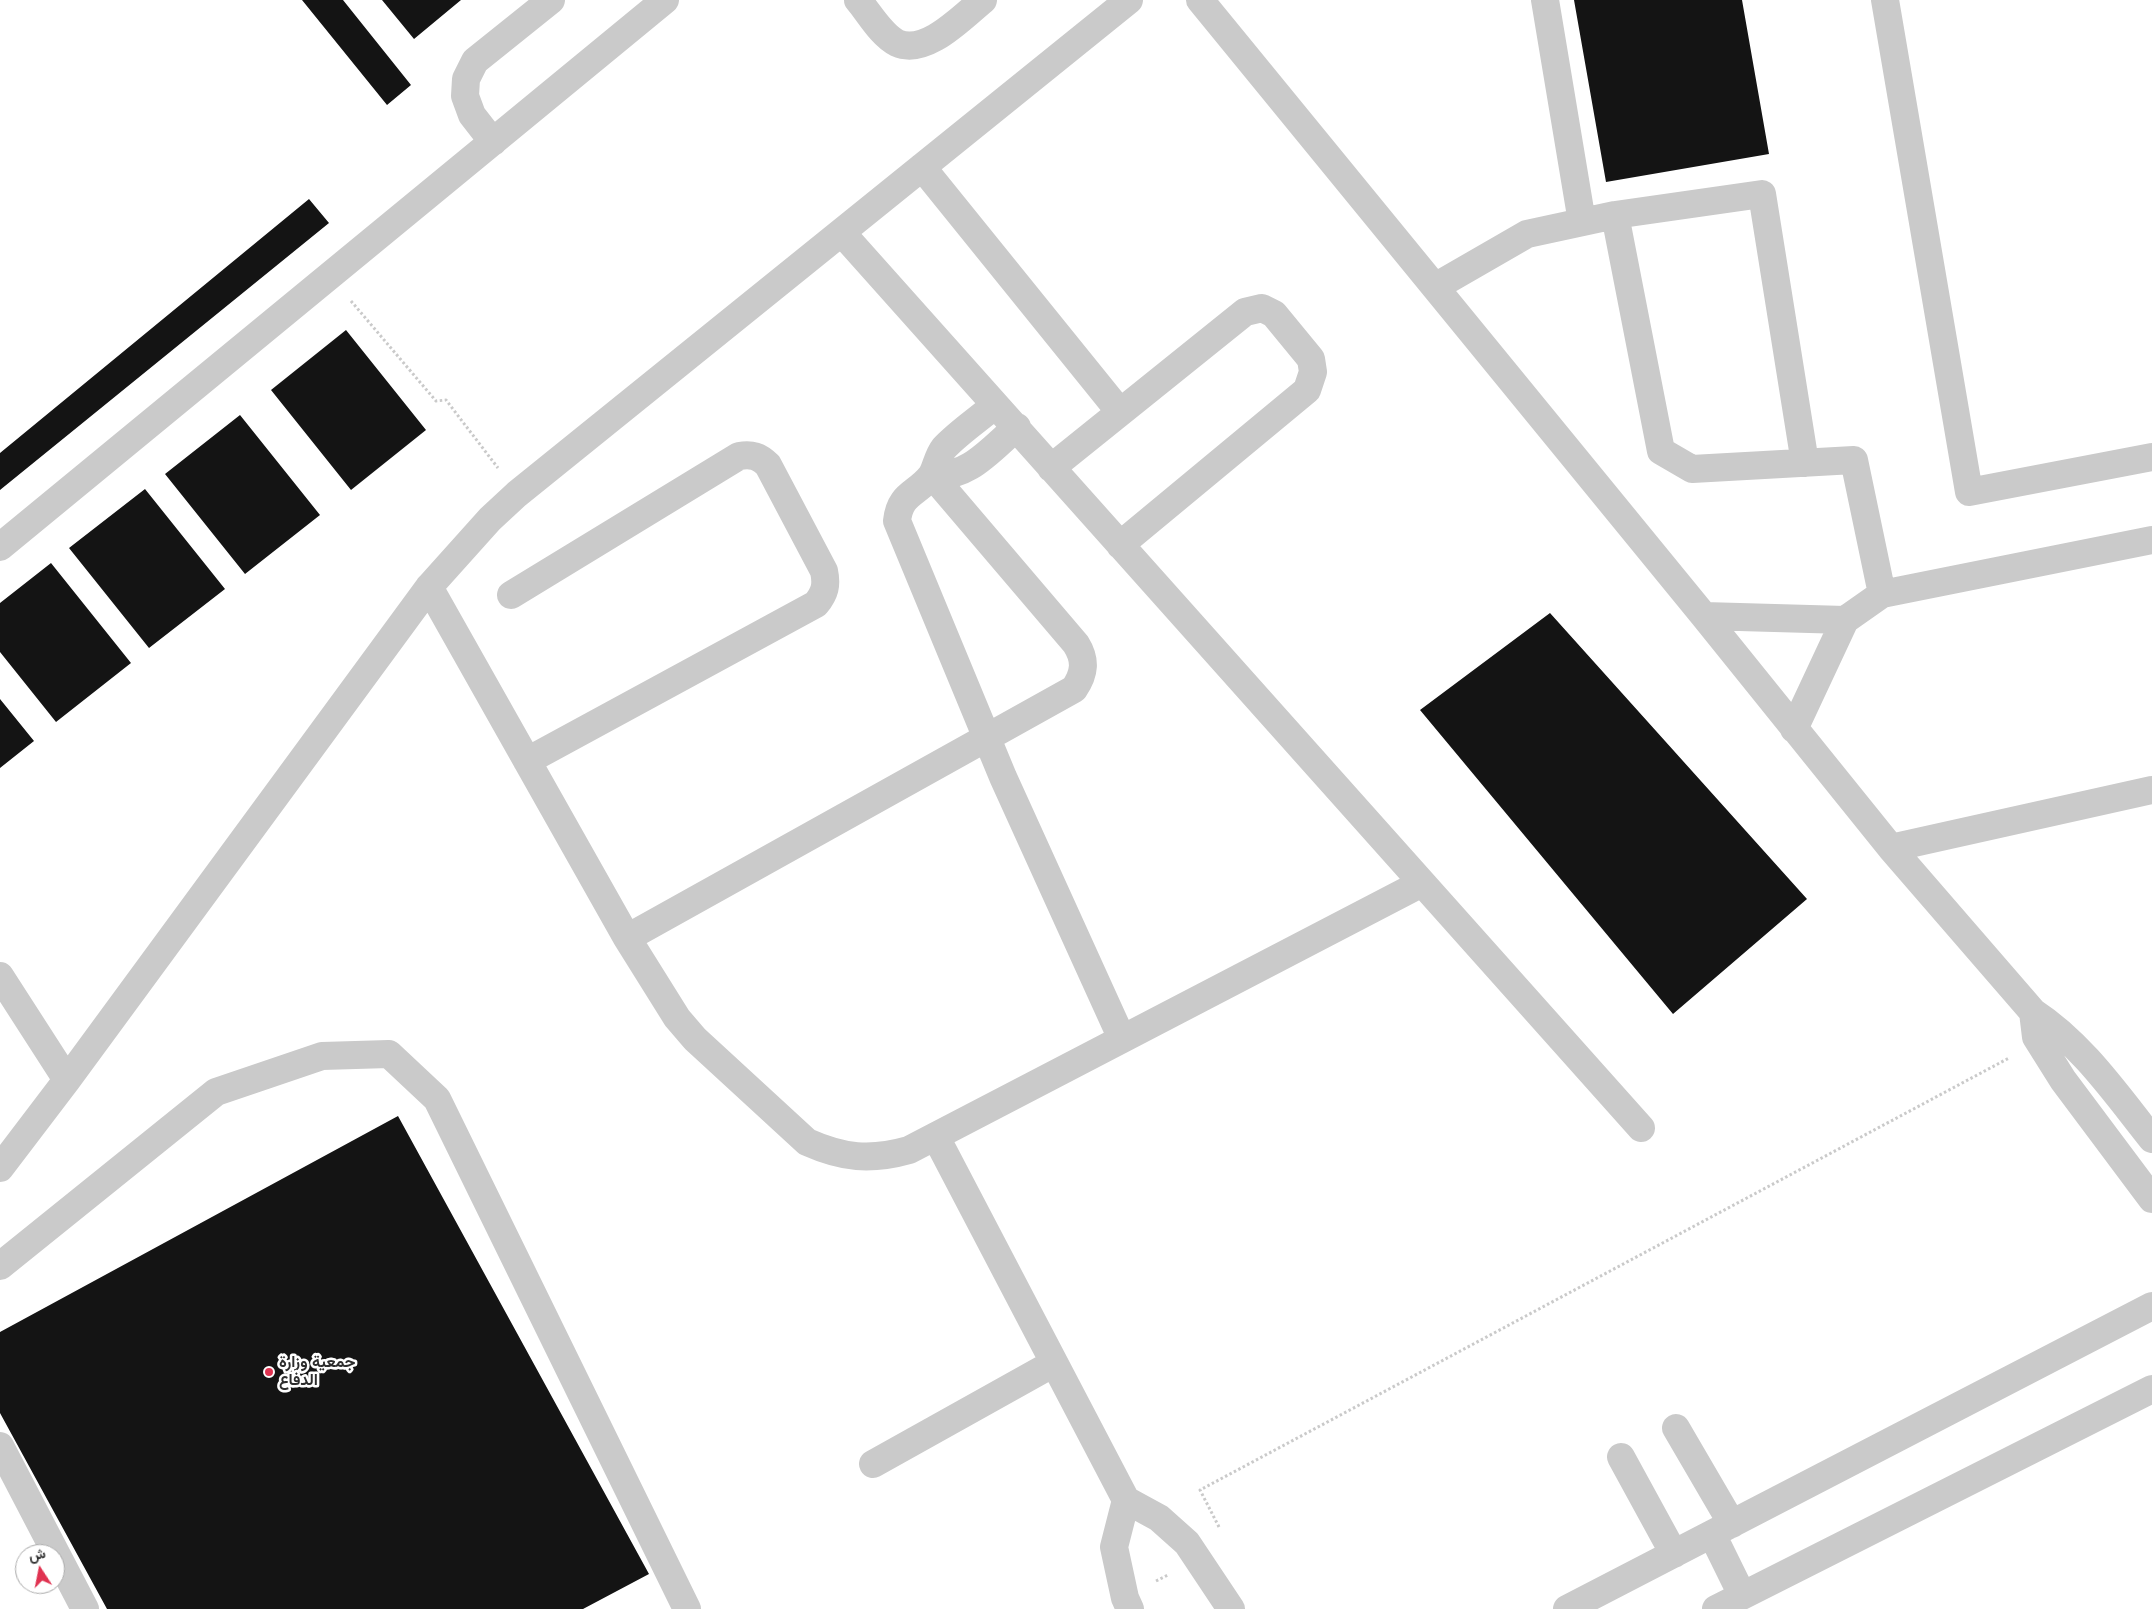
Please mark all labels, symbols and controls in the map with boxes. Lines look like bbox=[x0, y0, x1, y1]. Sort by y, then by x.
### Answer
place label: جمعية وزارة الدفاع bbox=[279, 1353, 355, 1391]
marker: جمعية وزارة الدفاع bbox=[263, 1366, 275, 1378]
north arrow bbox=[15, 1544, 65, 1594]
text: ش bbox=[27, 1544, 47, 1566]

